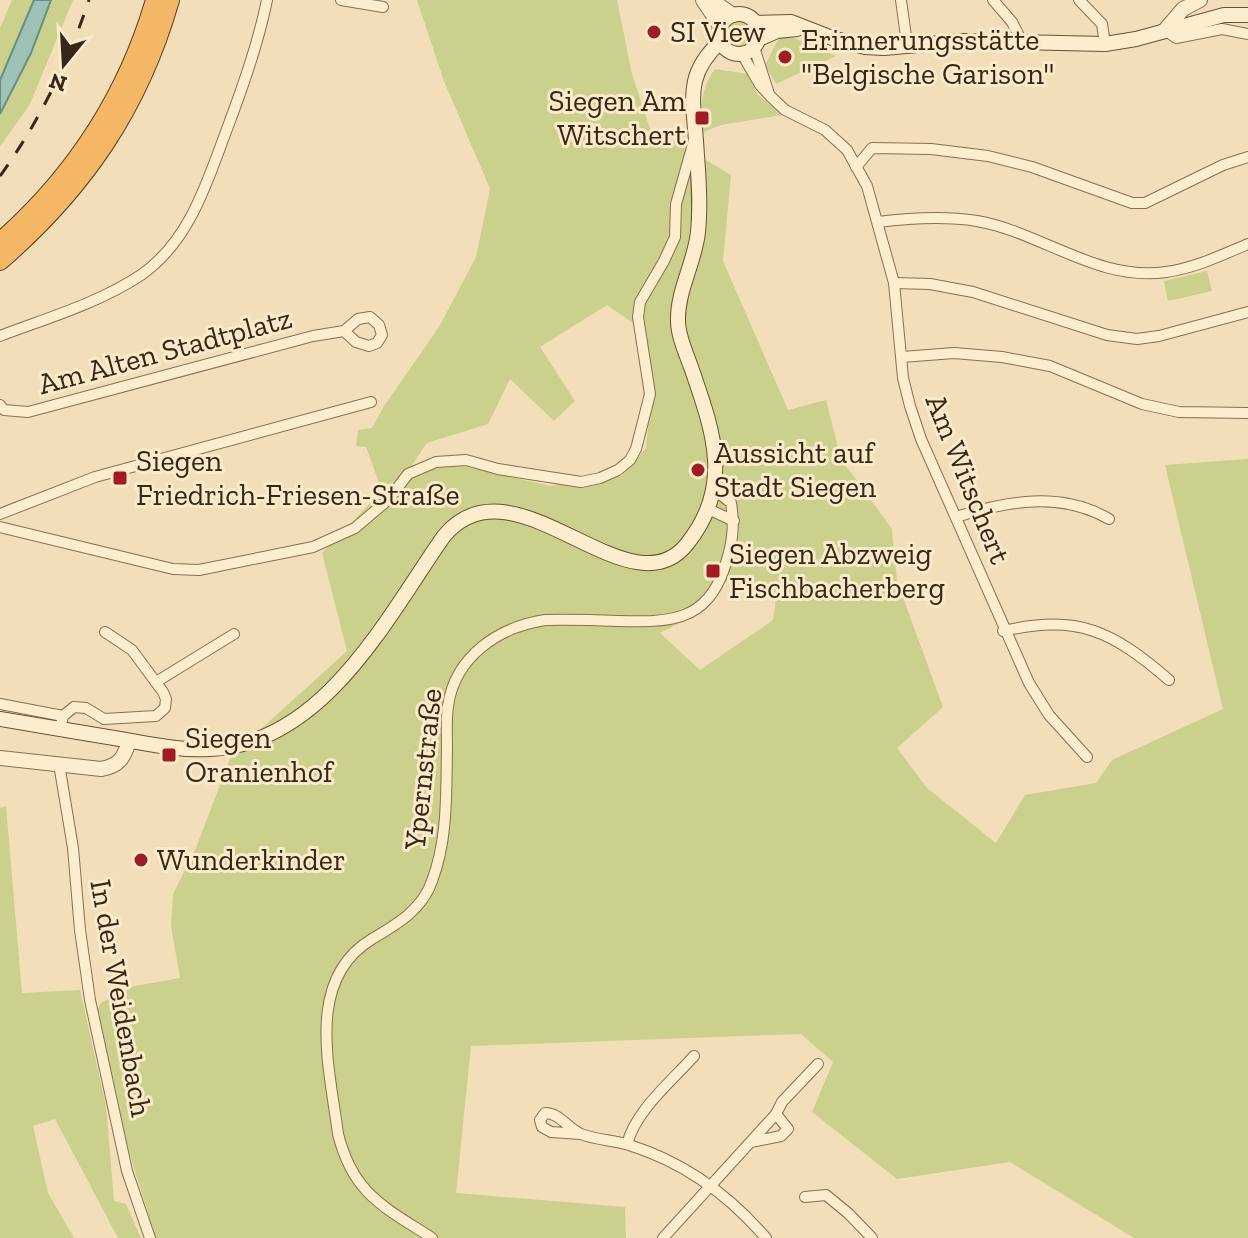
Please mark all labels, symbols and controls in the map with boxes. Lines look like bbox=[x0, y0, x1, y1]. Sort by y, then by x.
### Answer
place label: SI View bbox=[670, 14, 766, 50]
place label: Erinnerungsstätte "Belgische Garison" bbox=[801, 22, 1054, 92]
marker: SI View bbox=[645, 23, 663, 41]
north arrow bbox=[24, 24, 104, 104]
marker: Erinnerungsstätte "Belgische Garison" bbox=[776, 48, 794, 66]
text: N bbox=[46, 67, 70, 98]
place label: Siegen Am Witschert bbox=[549, 83, 686, 153]
marker: Siegen Am Witschert bbox=[693, 109, 711, 127]
street label: Am Alten Stadtplatz bbox=[34, 300, 296, 402]
street label: Am Witschert bbox=[918, 389, 1018, 569]
place label: Aussicht auf Stadt Siegen bbox=[714, 435, 876, 505]
place label: Siegen Friedrich-Friesen-Straße bbox=[136, 443, 460, 513]
marker: Aussicht auf Stadt Siegen bbox=[689, 461, 707, 479]
marker: Siegen Friedrich-Friesen-Straße bbox=[111, 469, 129, 487]
place label: Siegen Abzweig Fischbacherberg bbox=[729, 536, 945, 606]
marker: Siegen Abzweig Fischbacherberg bbox=[704, 562, 722, 580]
street label: Ypernstraße bbox=[397, 686, 449, 853]
place label: Siegen Oranienhof bbox=[185, 720, 335, 790]
marker: Siegen Oranienhof bbox=[160, 746, 178, 764]
place label: Wunderkinder bbox=[157, 842, 346, 878]
marker: Wunderkinder bbox=[132, 851, 150, 869]
street label: In der Weidenbach bbox=[82, 877, 160, 1120]

